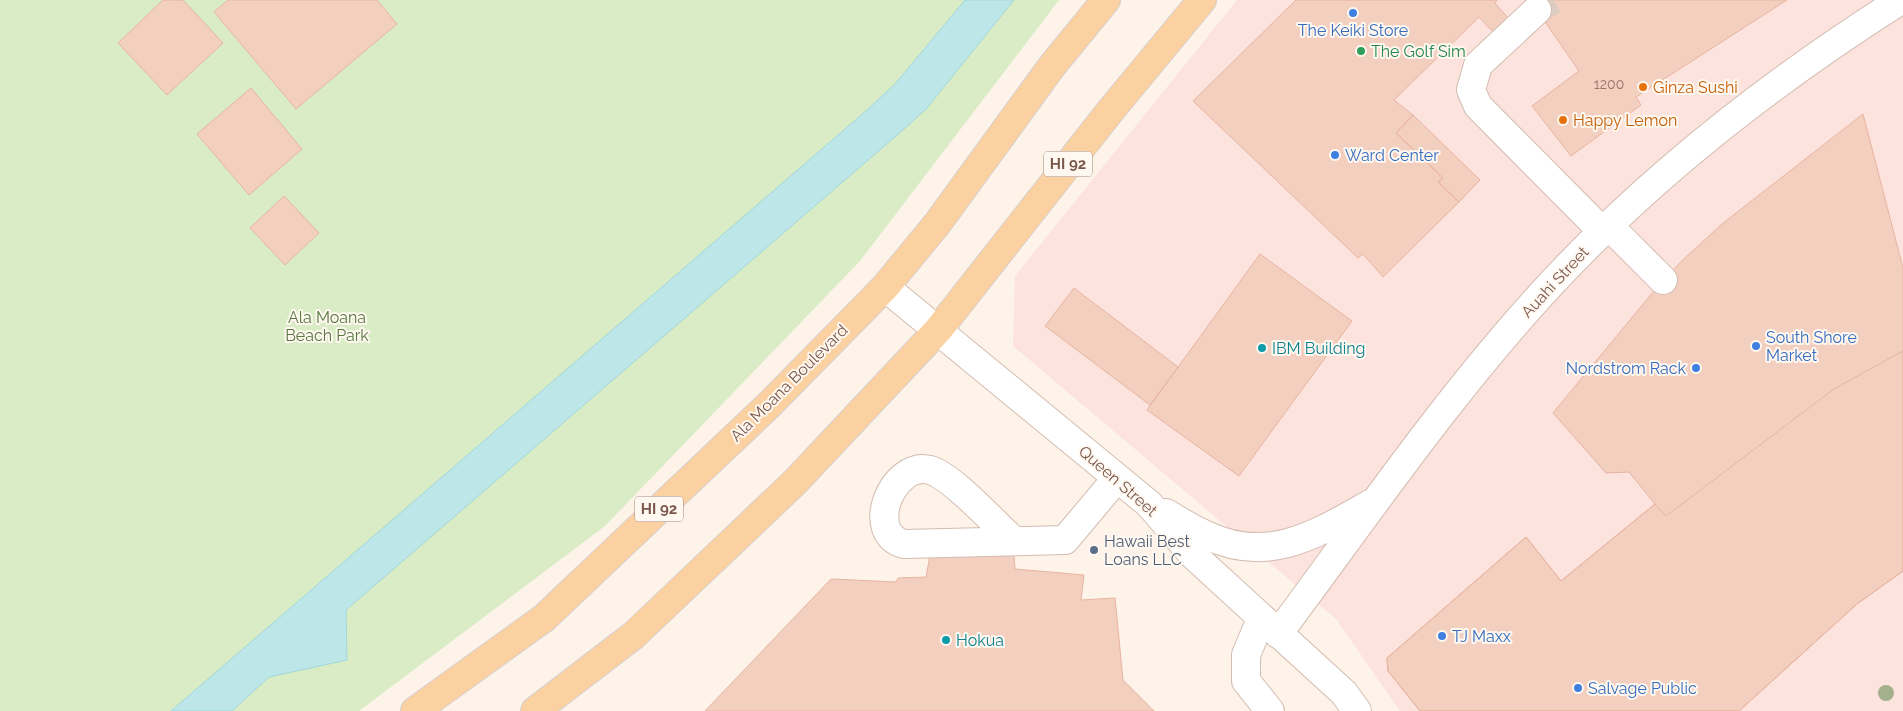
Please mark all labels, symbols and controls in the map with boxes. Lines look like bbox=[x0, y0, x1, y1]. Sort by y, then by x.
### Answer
marker: The Keiki Store bbox=[1347, 7, 1359, 19]
place label: The Keiki Store bbox=[1298, 21, 1408, 40]
place label: The Golf Sim bbox=[1371, 42, 1466, 61]
marker: The Golf Sim bbox=[1355, 45, 1367, 57]
house number: 1200 bbox=[1594, 76, 1624, 92]
place label: Ginza Sushi bbox=[1653, 78, 1738, 97]
marker: Ginza Sushi bbox=[1637, 81, 1649, 93]
place label: Happy Lemon bbox=[1573, 111, 1677, 130]
marker: Happy Lemon bbox=[1557, 114, 1569, 126]
place label: Ward Center bbox=[1345, 146, 1439, 165]
marker: Ward Center bbox=[1329, 149, 1341, 161]
road number: HI 92 bbox=[1044, 152, 1092, 176]
street label: Auahi Street bbox=[1517, 242, 1593, 321]
park label: Ala Moana Beach Park bbox=[285, 308, 369, 345]
street label: Ala Moana Boulevard bbox=[726, 320, 852, 446]
place label: South Shore Market bbox=[1766, 328, 1857, 365]
place label: IBM Building bbox=[1272, 339, 1365, 358]
marker: South Shore Market bbox=[1750, 340, 1762, 352]
marker: IBM Building bbox=[1256, 342, 1268, 354]
place label: Nordstrom Rack bbox=[1566, 359, 1687, 378]
marker: Nordstrom Rack bbox=[1690, 362, 1702, 374]
street label: Queen Street bbox=[1075, 442, 1162, 521]
road number: HI 92 bbox=[635, 496, 683, 522]
place label: Hawaii Best Loans LLC bbox=[1104, 532, 1191, 569]
marker: Hawaii Best Loans LLC bbox=[1088, 544, 1100, 556]
place label: TJ Maxx bbox=[1452, 627, 1511, 646]
marker: TJ Maxx bbox=[1436, 630, 1448, 642]
place label: Hokua bbox=[956, 631, 1004, 650]
marker: Hokua bbox=[940, 634, 952, 646]
place label: Salvage Public bbox=[1588, 679, 1697, 698]
marker: Salvage Public bbox=[1572, 682, 1584, 694]

